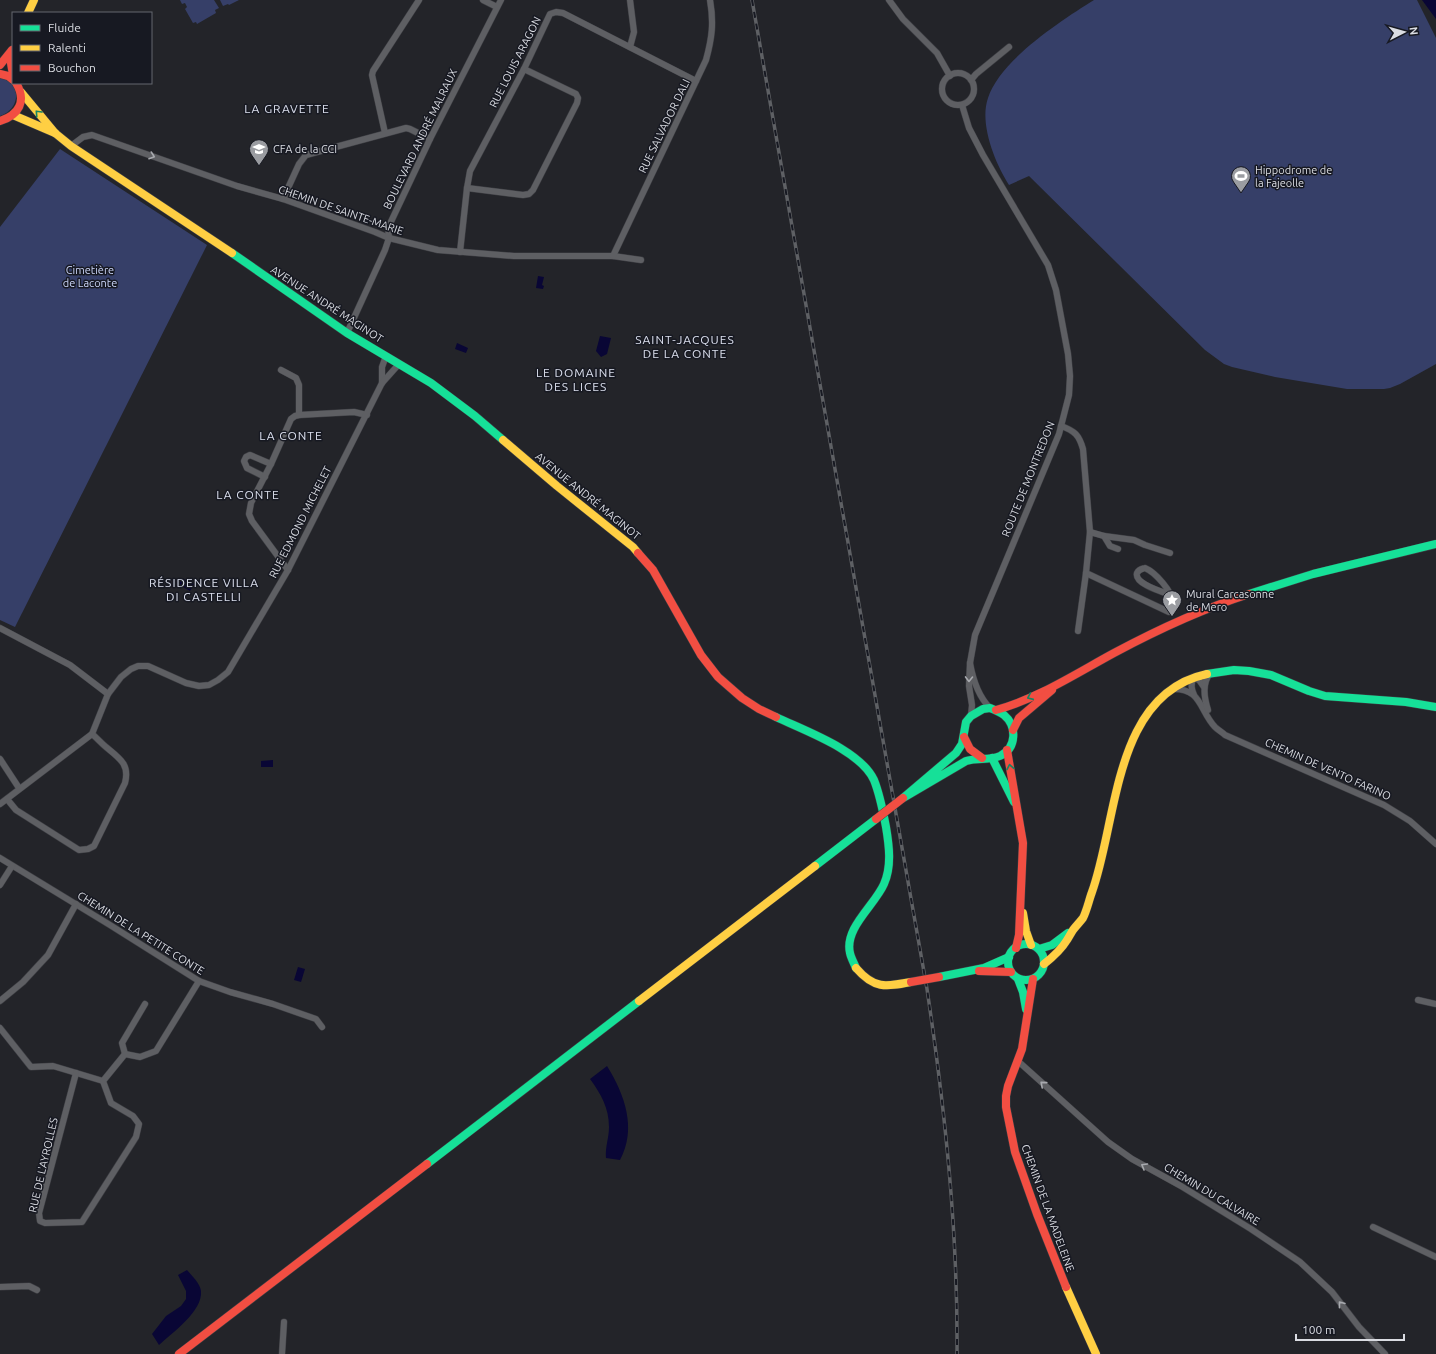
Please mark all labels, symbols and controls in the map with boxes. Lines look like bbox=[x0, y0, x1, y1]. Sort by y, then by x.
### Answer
legend bbox=[12, 12, 152, 84]
north arrow bbox=[1384, 12, 1424, 52]
street label: RUE LOUIS ARAGON bbox=[487, 15, 543, 109]
text: Fluide bbox=[48, 21, 81, 34]
text: N bbox=[1408, 26, 1420, 36]
text: Ralenti bbox=[48, 41, 86, 54]
text: Bouchon bbox=[48, 61, 96, 74]
street label: BOULEVARD ANDRÉ MALRAUX bbox=[380, 66, 459, 211]
street label: RUE SALVADOR DALI bbox=[636, 77, 692, 175]
district label: LA GRAVETTE bbox=[244, 102, 330, 115]
one-way arrow bbox=[35, 110, 42, 118]
school or university icon: CFA de la CCI bbox=[248, 138, 270, 166]
place label: CFA de la CCI bbox=[273, 143, 337, 155]
one-way arrow bbox=[149, 151, 156, 160]
place label: Hippodrome de la Fajeolle bbox=[1255, 164, 1332, 189]
sports icon: Hippodrome de la Fajeolle bbox=[1230, 165, 1252, 193]
street label: CHEMIN DE SAINTE-MARIE bbox=[277, 183, 405, 237]
street label: AVENUE ANDRÉ MAGINOT bbox=[269, 262, 386, 345]
park label: Cimetière de Laconte bbox=[63, 264, 117, 289]
district label: SAINT-JACQUES DE LA CONTE bbox=[635, 333, 735, 360]
district label: LE DOMAINE DES LICES bbox=[536, 366, 616, 393]
street label: ROUTE DE MONTREDON bbox=[999, 420, 1057, 538]
district label: LA CONTE bbox=[259, 429, 323, 442]
street label: AVENUE ANDRÉ MAGINOT bbox=[533, 449, 643, 542]
street label: RUE EDMOND MICHELET bbox=[266, 464, 334, 580]
district label: LA CONTE bbox=[216, 488, 280, 501]
district label: RÉSIDENCE VILLA DI CASTELLI bbox=[149, 576, 259, 603]
place label: Mural Carcasonne de Mero bbox=[1186, 588, 1274, 613]
place icon: Mural Carcasonne de Mero bbox=[1161, 589, 1183, 617]
one-way arrow bbox=[965, 676, 973, 682]
one-way arrow bbox=[1027, 692, 1035, 700]
street label: CHEMIN DE VENTO FARINO bbox=[1263, 736, 1393, 802]
one-way arrow bbox=[1006, 764, 1014, 770]
street label: CHEMIN DE LA PETITE CONTE bbox=[75, 889, 207, 977]
one-way arrow bbox=[1041, 1081, 1048, 1088]
street label: RUE DE L'AYROLLES bbox=[26, 1116, 60, 1214]
street label: CHEMIN DE LA MADELEINE bbox=[1019, 1143, 1077, 1273]
street label: CHEMIN DU CALVAIRE bbox=[1162, 1161, 1262, 1227]
one-way arrow bbox=[1141, 1163, 1148, 1170]
one-way arrow bbox=[1339, 1301, 1346, 1308]
scale bar bbox=[1296, 1316, 1404, 1342]
text: 100 m bbox=[1302, 1323, 1335, 1336]

